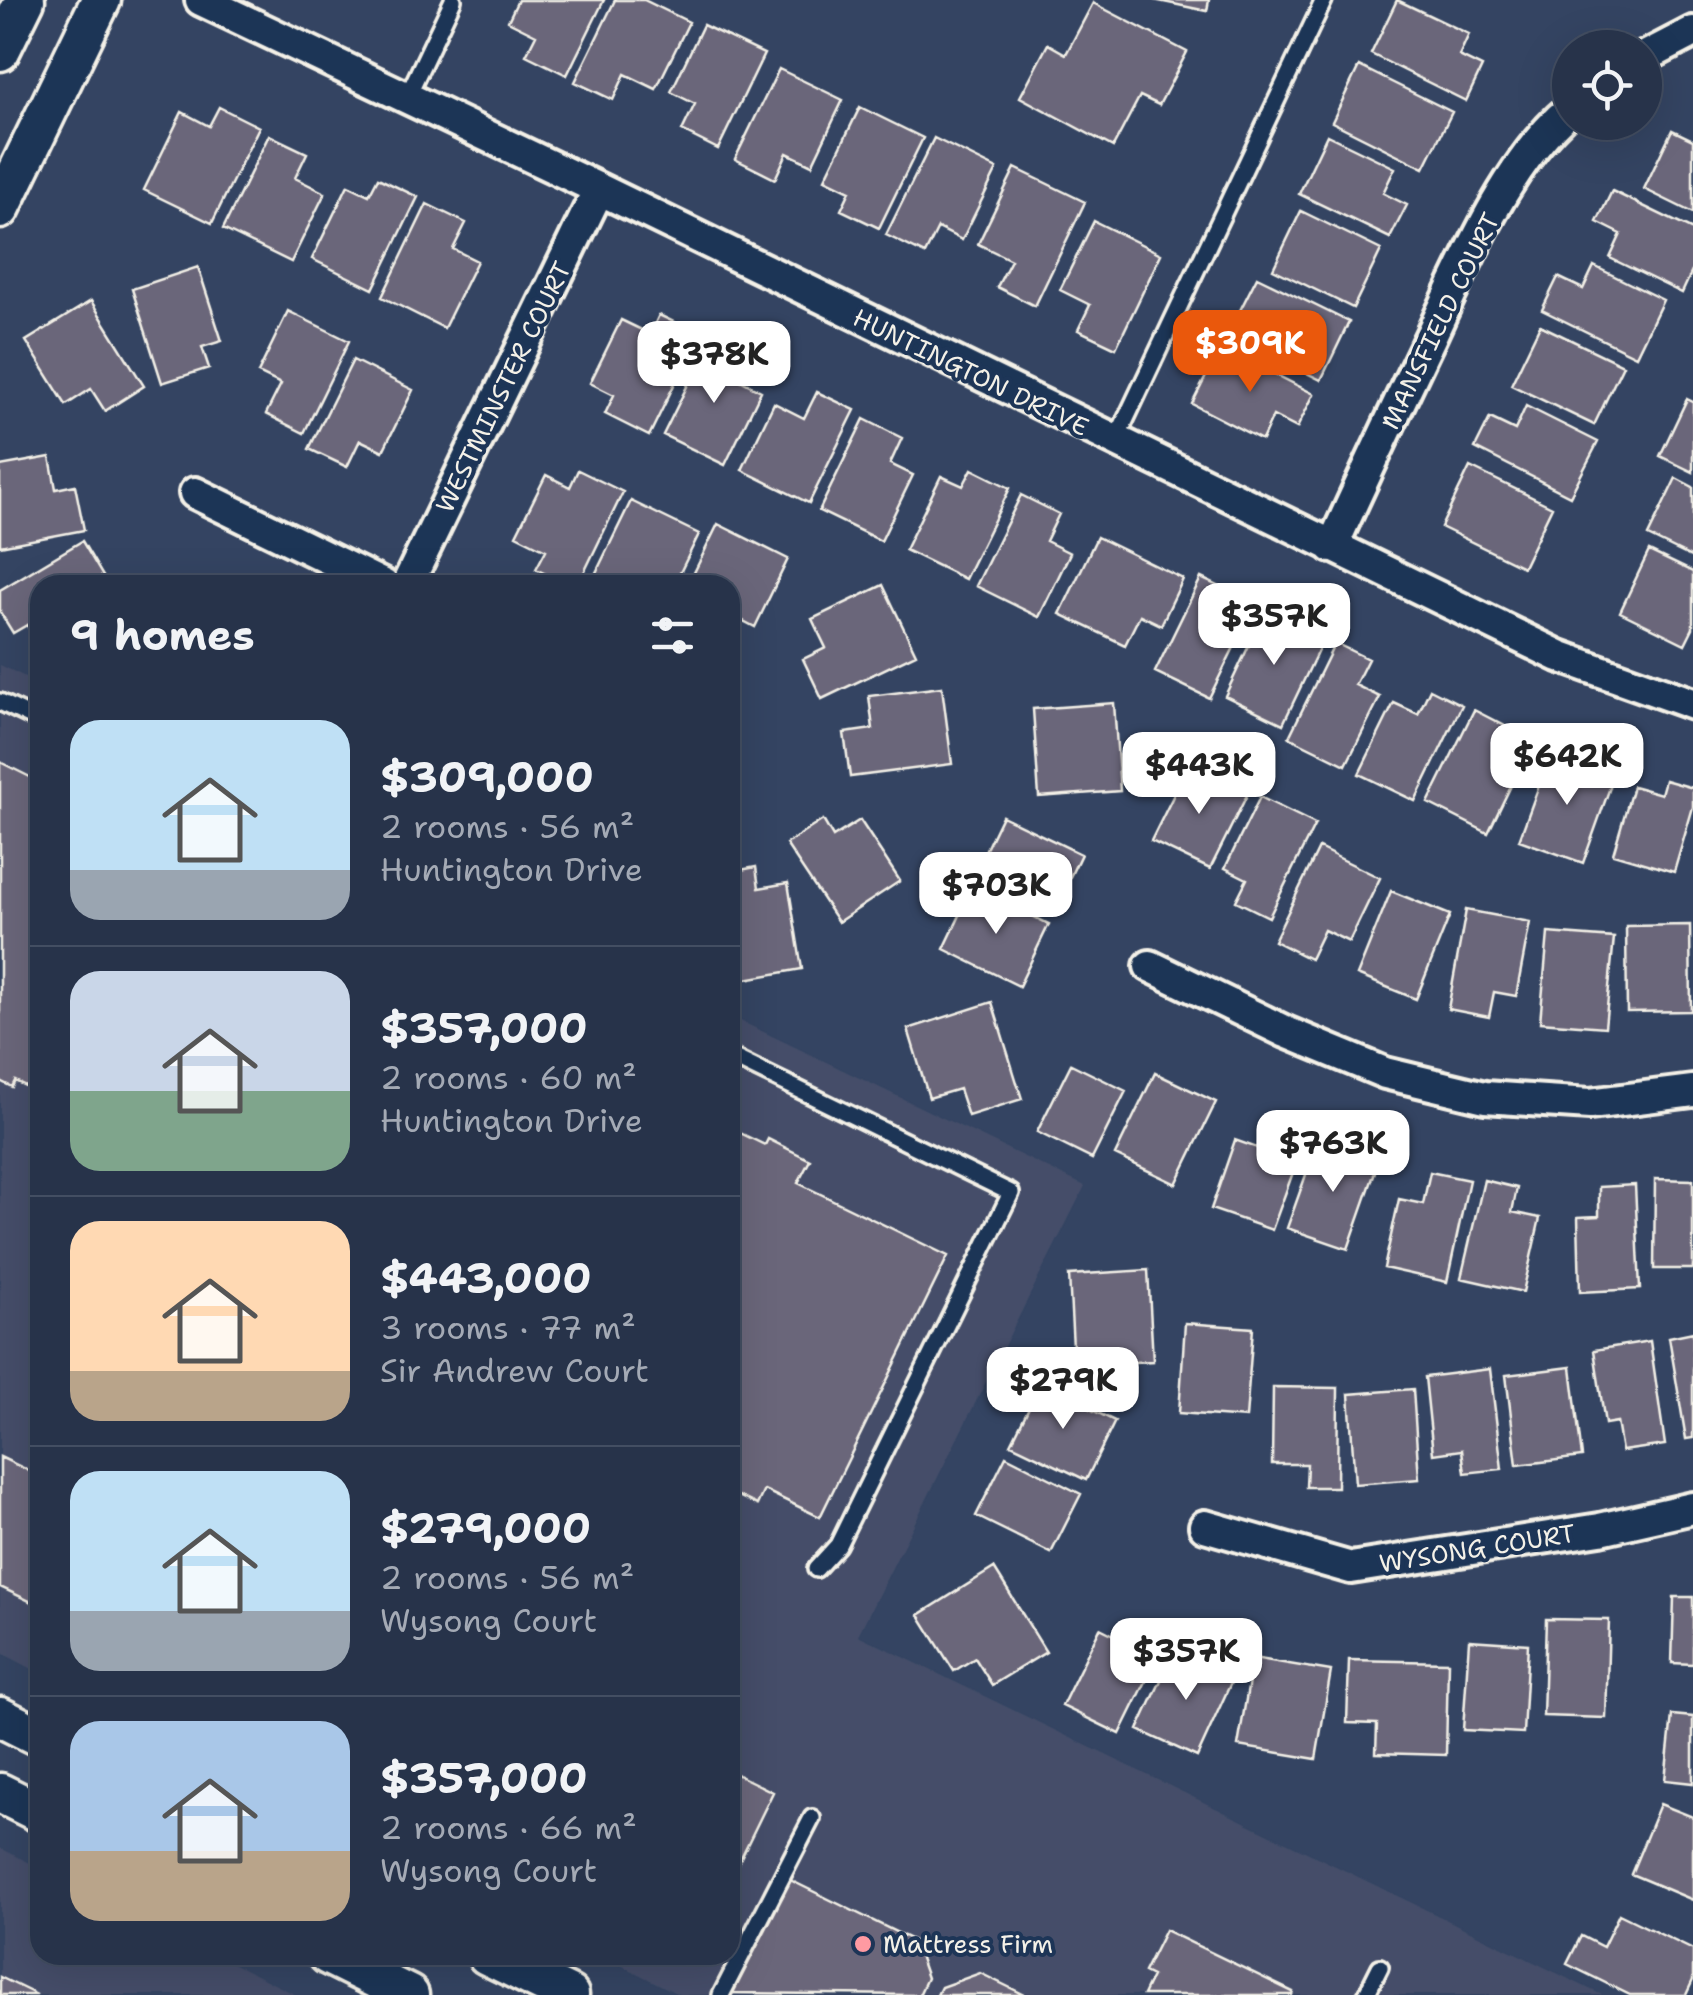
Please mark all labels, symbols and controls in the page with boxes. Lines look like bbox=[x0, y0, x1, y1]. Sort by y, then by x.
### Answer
map controls bbox=[1552, 30, 1662, 140]
button: locate bbox=[1552, 30, 1662, 140]
street label: MANSFIELD COURT bbox=[1373, 207, 1507, 435]
street label: WESTMINSTER COURT bbox=[427, 256, 579, 518]
street label: HUNTINGTON DRIVE bbox=[848, 300, 1094, 444]
pin: $309K bbox=[1180, 310, 1320, 395]
pin: $378K bbox=[644, 321, 784, 406]
text: $309K bbox=[1195, 321, 1305, 364]
text: $378K bbox=[659, 332, 769, 375]
pin: $357K bbox=[1204, 583, 1344, 668]
text: $357K bbox=[1220, 594, 1328, 637]
text: 9 homes bbox=[70, 607, 255, 663]
icon: filters bbox=[645, 608, 700, 663]
pin: $642K bbox=[1497, 723, 1637, 808]
pin: $443K bbox=[1129, 732, 1269, 817]
text: $642K bbox=[1512, 734, 1622, 777]
text: $443K bbox=[1144, 743, 1254, 786]
text: $309,000 bbox=[380, 749, 594, 805]
icon: home bbox=[150, 760, 270, 880]
text: 2 rooms · 56 m² bbox=[380, 805, 634, 848]
text: Huntington Drive bbox=[380, 848, 643, 891]
pin: $703K bbox=[926, 852, 1066, 937]
text: $703K bbox=[941, 863, 1051, 906]
text: $357,000 bbox=[380, 1000, 588, 1056]
icon: home bbox=[150, 1011, 270, 1131]
text: 2 rooms · 60 m² bbox=[380, 1056, 637, 1099]
text: Huntington Drive bbox=[380, 1099, 643, 1142]
pin: $763K bbox=[1263, 1110, 1403, 1195]
text: $763K bbox=[1278, 1121, 1388, 1164]
text: $443,000 bbox=[380, 1250, 592, 1306]
icon: home bbox=[150, 1261, 270, 1381]
text: 3 rooms · 77 m² bbox=[380, 1306, 636, 1349]
pin: $279K bbox=[993, 1347, 1133, 1432]
text: Sir Andrew Court bbox=[380, 1349, 649, 1392]
text: $279K bbox=[1009, 1358, 1117, 1401]
text: $279,000 bbox=[380, 1500, 591, 1556]
icon: home bbox=[150, 1511, 270, 1631]
street label: WYSONG COURT bbox=[1377, 1516, 1577, 1580]
text: 2 rooms · 56 m² bbox=[380, 1556, 634, 1599]
text: Wysong Court bbox=[380, 1599, 597, 1642]
pin: $357K bbox=[1116, 1618, 1256, 1703]
text: $357K bbox=[1132, 1629, 1240, 1672]
text: $357,000 bbox=[380, 1750, 588, 1806]
icon: home bbox=[150, 1761, 270, 1881]
text: 2 rooms · 66 m² bbox=[380, 1806, 637, 1849]
text: Wysong Court bbox=[380, 1849, 597, 1892]
place label: Mattress Firm bbox=[883, 1927, 1053, 1961]
marker: Mattress Firm bbox=[852, 1933, 874, 1955]

